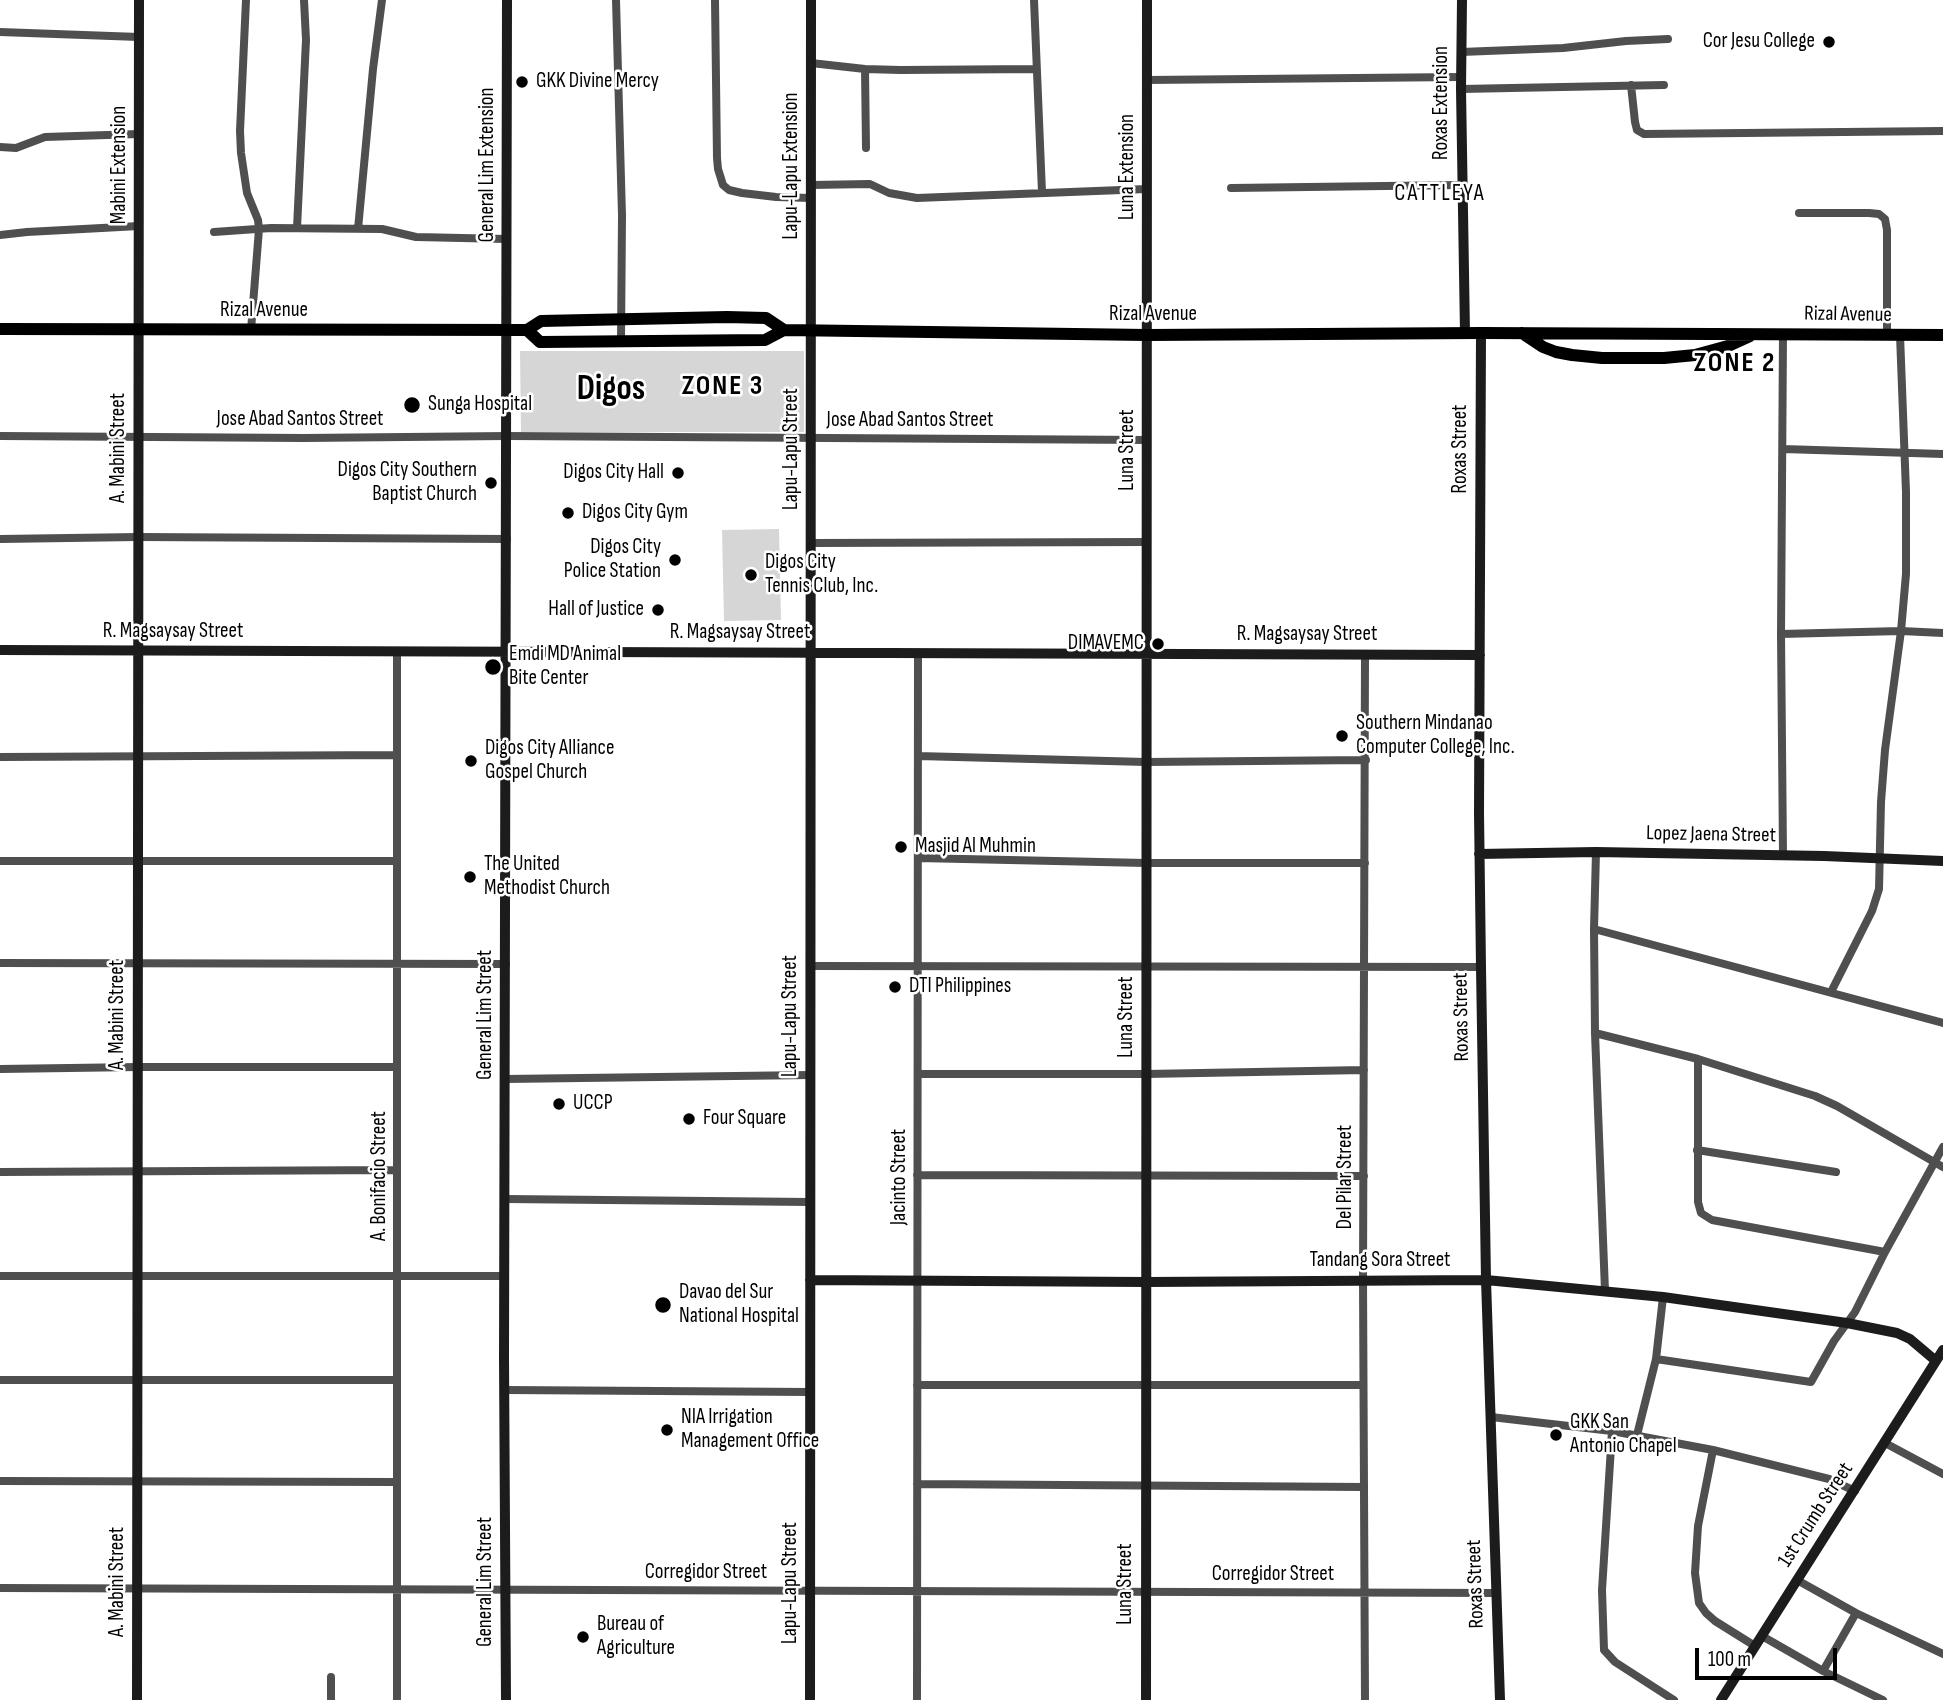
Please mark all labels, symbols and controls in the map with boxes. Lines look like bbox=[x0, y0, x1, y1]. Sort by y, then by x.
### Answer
place label: Cor Jesu College bbox=[1703, 29, 1815, 55]
marker: Cor Jesu College bbox=[1821, 34, 1837, 50]
street label: Roxas Extension bbox=[1429, 46, 1455, 160]
place label: GKK Divine Mercy bbox=[536, 69, 659, 95]
marker: GKK Divine Mercy bbox=[514, 74, 530, 90]
street label: General Lim Extension bbox=[475, 87, 501, 243]
street label: Lapu-Lapu Extension bbox=[779, 93, 805, 239]
street label: Mabini Extension bbox=[107, 106, 133, 224]
street label: Luna Extension bbox=[1115, 114, 1141, 220]
district label: CATTLEYA bbox=[1395, 180, 1485, 208]
street label: Rizal Avenue bbox=[220, 298, 308, 324]
street label: Rizal Avenue bbox=[1109, 302, 1197, 328]
street label: Rizal Avenue bbox=[1804, 302, 1892, 328]
district label: ZONE 2 bbox=[1695, 347, 1775, 381]
district label: Digos bbox=[577, 369, 645, 411]
district label: ZONE 3 bbox=[682, 370, 764, 404]
street label: Lapu-Lapu Street bbox=[779, 388, 805, 510]
place label: Sunga Hospital bbox=[428, 392, 532, 418]
street label: A. Mabini Street bbox=[106, 393, 132, 503]
marker: Sunga Hospital bbox=[402, 395, 422, 415]
street label: Roxas Street bbox=[1448, 405, 1474, 493]
street label: Jose Abad Santos Street bbox=[217, 407, 383, 433]
street label: Jose Abad Santos Street bbox=[827, 408, 993, 434]
street label: Luna Street bbox=[1115, 409, 1141, 491]
place label: Digos City Southern Baptist Church bbox=[338, 458, 477, 508]
place label: Digos City Hall bbox=[563, 460, 664, 486]
marker: Digos City Hall bbox=[670, 465, 686, 481]
marker: Digos City Southern Baptist Church bbox=[483, 475, 499, 491]
place label: Digos City Gym bbox=[582, 500, 688, 526]
marker: Digos City Gym bbox=[560, 505, 576, 521]
place label: Digos City Police Station bbox=[564, 535, 661, 585]
place label: Digos City Tennis Club, Inc. bbox=[765, 550, 878, 600]
marker: Digos City Police Station bbox=[667, 552, 683, 568]
marker: Digos City Tennis Club, Inc. bbox=[743, 567, 759, 583]
place label: Hall of Justice bbox=[548, 597, 644, 623]
marker: Hall of Justice bbox=[650, 602, 666, 618]
street label: R. Magsaysay Street bbox=[103, 619, 243, 645]
street label: R. Magsaysay Street bbox=[670, 620, 810, 646]
street label: R. Magsaysay Street bbox=[1237, 622, 1377, 648]
place label: DIMAVEMC bbox=[1068, 631, 1144, 657]
marker: DIMAVEMC bbox=[1150, 636, 1166, 652]
place label: Emdi MD Animal Bite Center bbox=[509, 642, 621, 692]
marker: Emdi MD Animal Bite Center bbox=[483, 657, 503, 677]
place label: Southern Mindanao Computer College, Inc. bbox=[1356, 711, 1515, 761]
marker: Southern Mindanao Computer College, Inc. bbox=[1334, 728, 1350, 744]
place label: Digos City Alliance Gospel Church bbox=[485, 736, 614, 786]
marker: Digos City Alliance Gospel Church bbox=[463, 753, 479, 769]
street label: Lopez Jaena Street bbox=[1646, 821, 1776, 849]
place label: Masjid Al Muhmin bbox=[915, 834, 1036, 860]
marker: Masjid Al Muhmin bbox=[893, 839, 909, 855]
place label: The United Methodist Church bbox=[484, 852, 610, 902]
marker: The United Methodist Church bbox=[462, 869, 478, 885]
street label: General Lim Street bbox=[473, 950, 499, 1080]
street label: Lapu-Lapu Street bbox=[778, 955, 804, 1077]
street label: A. Mabini Street bbox=[105, 960, 131, 1070]
street label: Roxas Street bbox=[1449, 972, 1475, 1062]
place label: DTI Philippines bbox=[909, 974, 1011, 1000]
street label: Luna Street bbox=[1114, 976, 1140, 1058]
marker: DTI Philippines bbox=[887, 979, 903, 995]
place label: UCCP bbox=[573, 1091, 613, 1117]
marker: UCCP bbox=[551, 1096, 567, 1112]
place label: Four Square bbox=[703, 1106, 786, 1132]
street label: A. Bonifacio Street bbox=[367, 1111, 393, 1241]
marker: Four Square bbox=[681, 1111, 697, 1127]
street label: Del Pilar Street bbox=[1333, 1125, 1359, 1229]
street label: Jacinto Street bbox=[887, 1129, 913, 1225]
street label: Tandang Sora Street bbox=[1310, 1248, 1450, 1274]
place label: Davao del Sur National Hospital bbox=[679, 1280, 799, 1330]
marker: Davao del Sur National Hospital bbox=[653, 1295, 673, 1315]
place label: NIA Irrigation Management Office bbox=[681, 1405, 819, 1455]
place label: GKK San Antonio Chapel bbox=[1570, 1410, 1677, 1460]
marker: NIA Irrigation Management Office bbox=[659, 1422, 675, 1438]
marker: GKK San Antonio Chapel bbox=[1548, 1427, 1564, 1443]
street label: 1st Crumb Street bbox=[1773, 1458, 1859, 1572]
street label: General Lim Street bbox=[473, 1517, 499, 1647]
street label: Lapu-Lapu Street bbox=[778, 1522, 804, 1644]
street label: A. Mabini Street bbox=[105, 1527, 131, 1637]
street label: Roxas Street bbox=[1462, 1539, 1490, 1629]
street label: Luna Street bbox=[1113, 1543, 1139, 1625]
street label: Corregidor Street bbox=[645, 1560, 767, 1586]
street label: Corregidor Street bbox=[1212, 1562, 1334, 1588]
place label: Bureau of Agriculture bbox=[597, 1612, 675, 1662]
marker: Bureau of Agriculture bbox=[575, 1629, 591, 1645]
scale bar bbox=[1698, 1634, 1840, 1678]
text: 100 m bbox=[1708, 1647, 1751, 1672]

